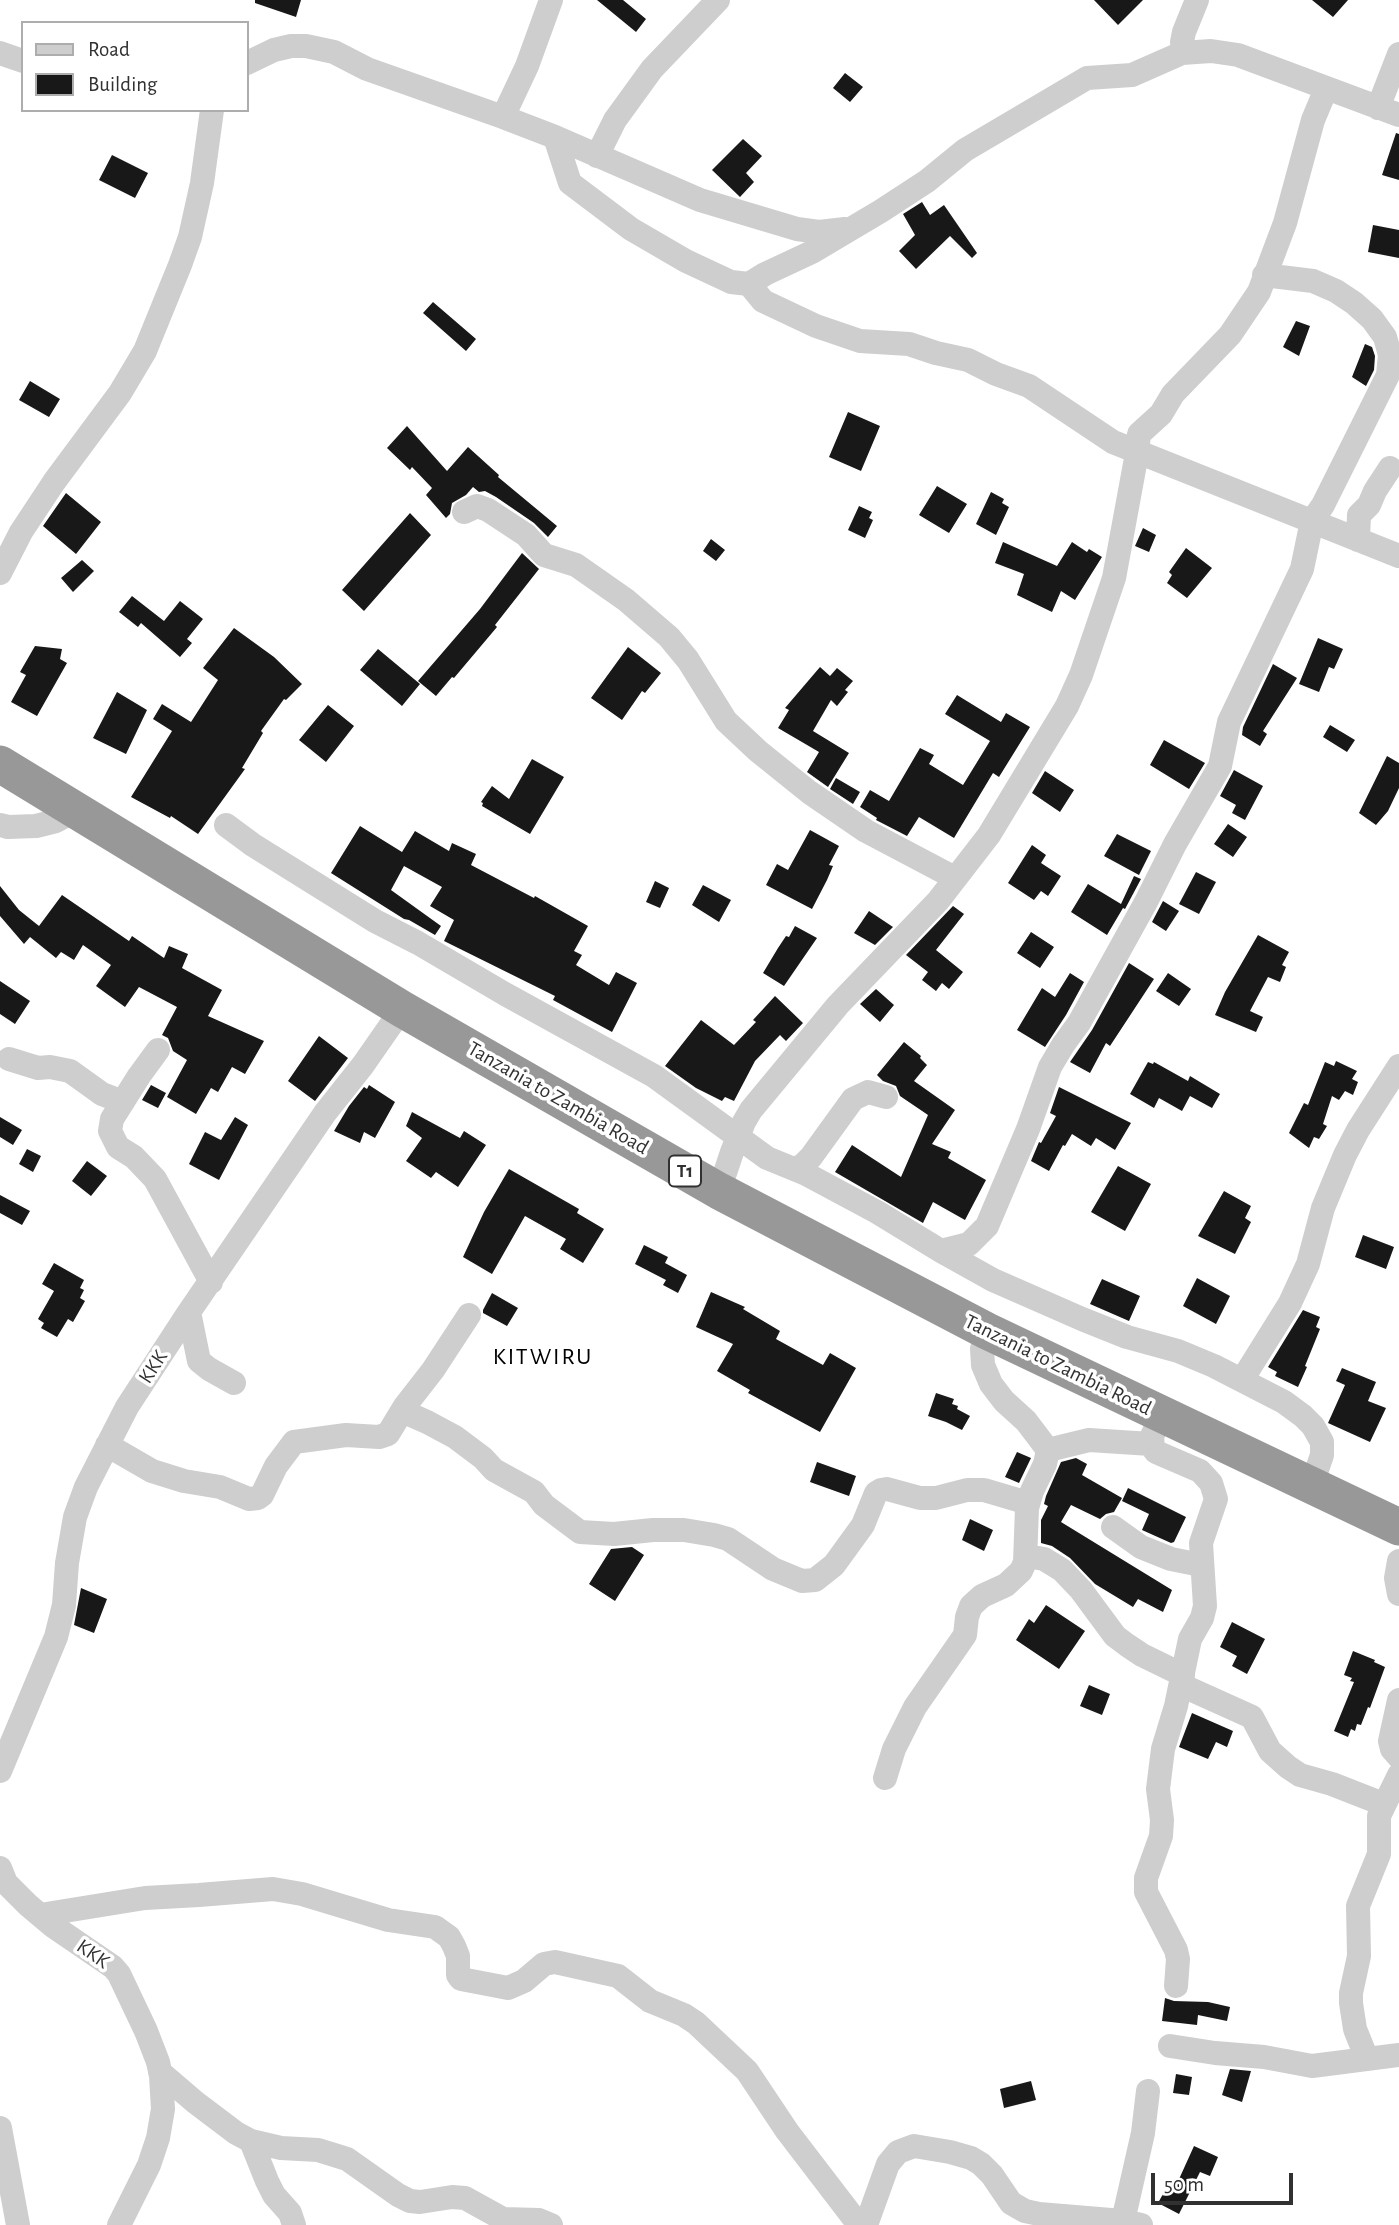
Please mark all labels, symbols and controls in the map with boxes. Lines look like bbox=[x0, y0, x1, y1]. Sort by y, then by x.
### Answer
legend bbox=[21, 21, 248, 112]
text: Road bbox=[88, 39, 130, 60]
text: Building bbox=[88, 74, 157, 95]
street label: Tanzania to Zambia Road bbox=[463, 1036, 653, 1160]
road number: T1 bbox=[669, 1156, 701, 1186]
street label: Tanzania to Zambia Road bbox=[960, 1309, 1156, 1421]
district label: KITWIRU bbox=[494, 1343, 592, 1371]
street label: KKK bbox=[133, 1346, 173, 1388]
street label: KKK bbox=[72, 1934, 114, 1974]
scale bar bbox=[1154, 2158, 1296, 2202]
text: 50 m bbox=[1164, 2174, 1204, 2195]

